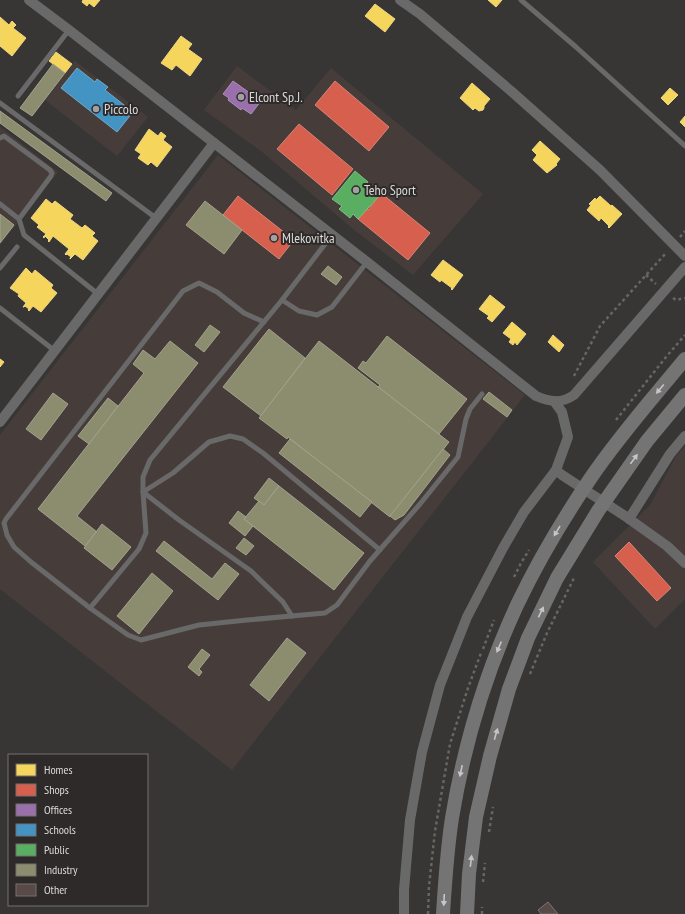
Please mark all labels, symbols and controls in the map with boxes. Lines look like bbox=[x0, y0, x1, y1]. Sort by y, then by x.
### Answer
place label: Elcont Sp.J. bbox=[249, 88, 303, 106]
marker: Elcont Sp.J. bbox=[236, 92, 246, 102]
place label: Piccolo bbox=[104, 100, 138, 118]
marker: Piccolo bbox=[91, 104, 101, 114]
place label: Teho Sport bbox=[364, 181, 416, 199]
marker: Teho Sport bbox=[351, 185, 361, 195]
place label: Mlekovitka bbox=[282, 229, 335, 247]
marker: Mlekovitka bbox=[269, 233, 279, 243]
one-way arrow bbox=[656, 384, 665, 395]
one-way arrow bbox=[630, 454, 638, 465]
one-way arrow bbox=[554, 525, 561, 537]
one-way arrow bbox=[538, 606, 544, 618]
one-way arrow bbox=[496, 642, 502, 654]
one-way arrow bbox=[493, 728, 499, 740]
legend bbox=[8, 754, 148, 906]
text: Homes bbox=[44, 762, 72, 777]
one-way arrow bbox=[458, 765, 464, 777]
text: Shops bbox=[44, 782, 69, 797]
text: Offices bbox=[44, 802, 72, 817]
text: Schools bbox=[44, 822, 76, 837]
text: Public bbox=[44, 842, 70, 857]
one-way arrow bbox=[468, 855, 474, 867]
text: Industry bbox=[44, 862, 78, 877]
text: Other bbox=[44, 882, 68, 897]
one-way arrow bbox=[441, 894, 447, 907]

